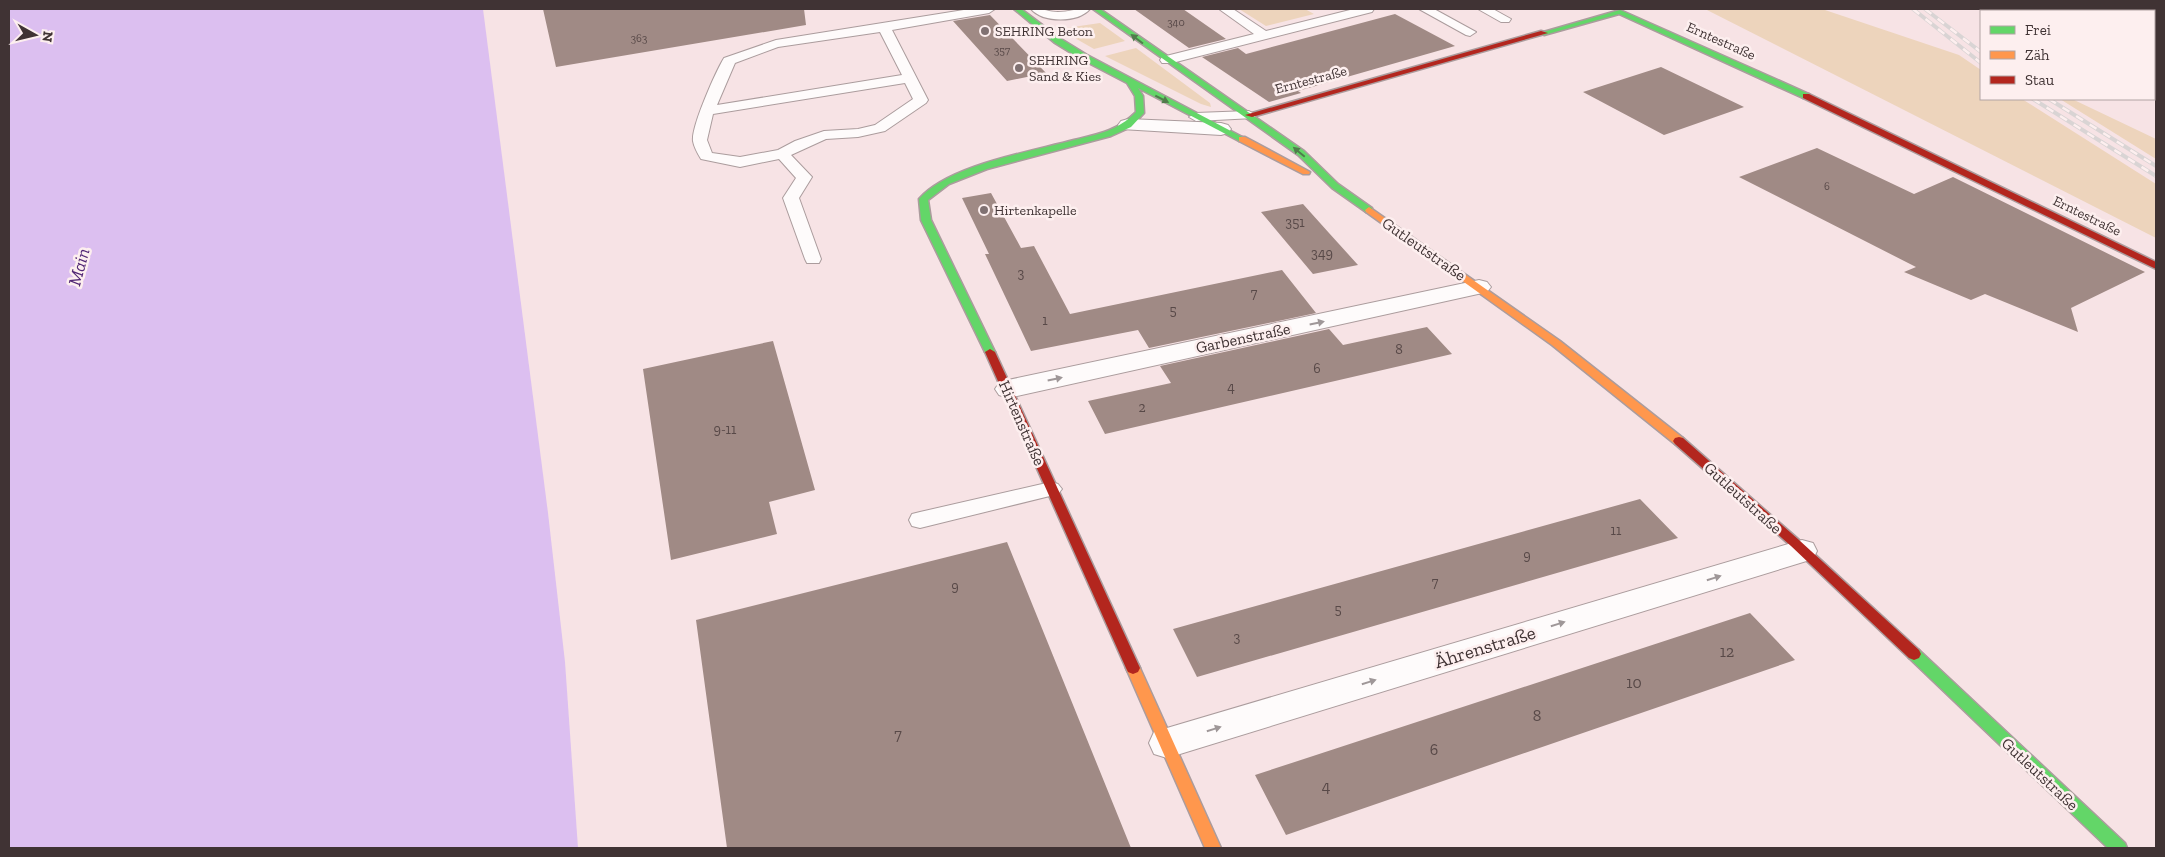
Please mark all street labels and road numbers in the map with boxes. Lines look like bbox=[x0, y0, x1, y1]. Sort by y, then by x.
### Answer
street label: Erntestraße bbox=[1684, 18, 1758, 64]
street label: Erntestraße bbox=[1273, 62, 1349, 98]
street label: Erntestraße bbox=[2050, 192, 2124, 240]
street label: Gutleutstraße bbox=[1378, 213, 1470, 285]
street label: Garbenstraße bbox=[1194, 319, 1292, 357]
street label: Hirtenstraße bbox=[995, 377, 1049, 469]
street label: Gutleutstraße bbox=[1700, 458, 1786, 538]
street label: Ährenstraße bbox=[1432, 621, 1538, 673]
street label: Gutleutstraße bbox=[1998, 734, 2082, 814]

